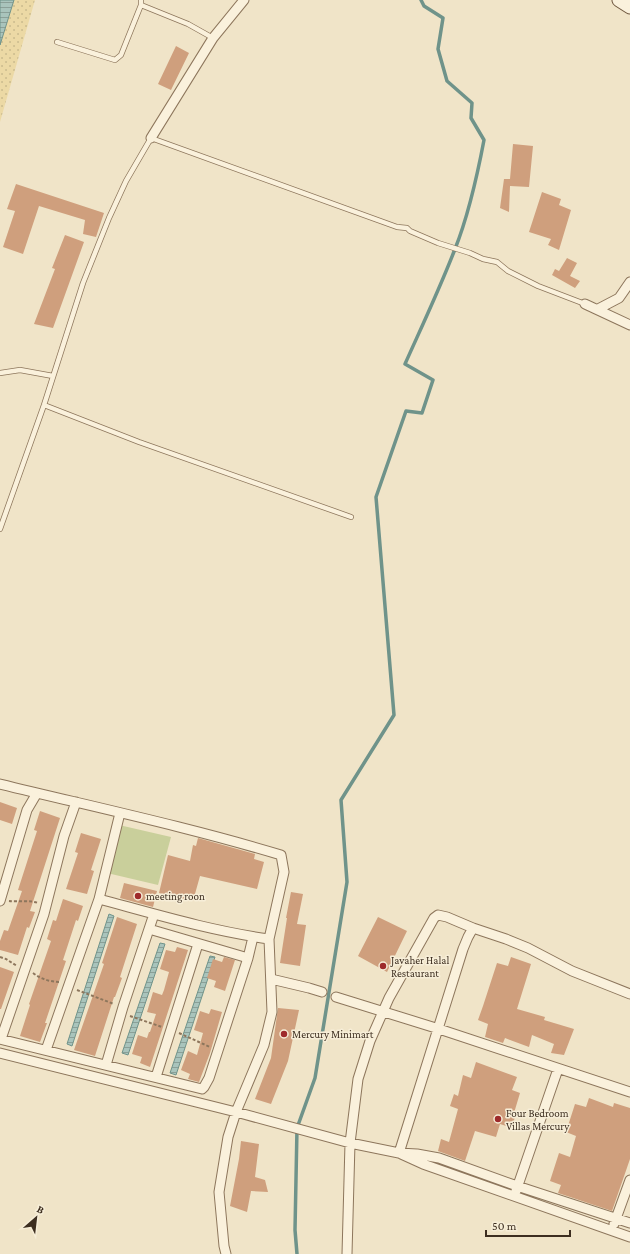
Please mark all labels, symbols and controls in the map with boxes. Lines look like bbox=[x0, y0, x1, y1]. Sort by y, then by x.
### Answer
place label: meeting roon bbox=[146, 890, 205, 903]
marker: meeting roon bbox=[133, 891, 143, 901]
place label: Javaher Halal Restaurant bbox=[390, 954, 449, 979]
marker: Javaher Halal Restaurant bbox=[378, 961, 388, 971]
place label: Mercury Minimart bbox=[292, 1028, 374, 1041]
marker: Mercury Minimart bbox=[279, 1029, 289, 1039]
place label: Four Bedroom Villas Mercury bbox=[506, 1107, 570, 1133]
marker: Four Bedroom Villas Mercury bbox=[493, 1114, 503, 1124]
north arrow bbox=[16, 1198, 56, 1238]
text: B bbox=[35, 1202, 47, 1216]
scale bar bbox=[486, 1212, 570, 1238]
text: 50 m bbox=[492, 1219, 517, 1233]

